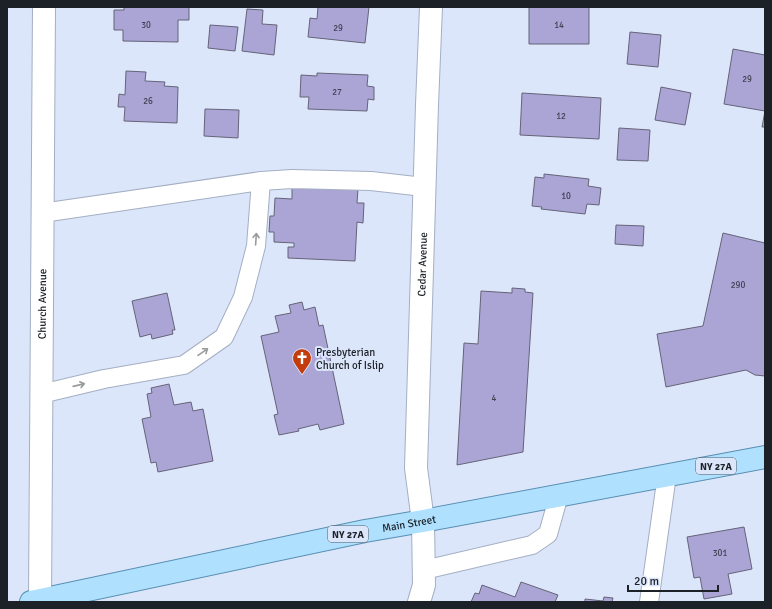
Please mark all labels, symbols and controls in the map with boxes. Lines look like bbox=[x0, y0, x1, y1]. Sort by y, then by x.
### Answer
house number: 30 bbox=[141, 20, 151, 31]
house number: 14 bbox=[554, 20, 564, 31]
house number: 29 bbox=[333, 23, 343, 34]
house number: 29 bbox=[742, 74, 752, 85]
house number: 27 bbox=[332, 87, 342, 98]
house number: 26 bbox=[143, 96, 153, 107]
house number: 12 bbox=[556, 111, 566, 122]
house number: 10 bbox=[561, 191, 571, 202]
one-way arrow bbox=[253, 232, 260, 245]
street label: Cedar Avenue bbox=[415, 232, 430, 297]
street label: Church Avenue bbox=[36, 269, 49, 339]
house number: 290 bbox=[731, 280, 745, 291]
place label: Presbyterian Church of Islip bbox=[316, 346, 384, 372]
church icon: Presbyterian Church of Islip bbox=[291, 347, 313, 375]
one-way arrow bbox=[198, 348, 209, 356]
one-way arrow bbox=[73, 381, 86, 388]
house number: 4 bbox=[492, 393, 497, 404]
road number: NY 27A bbox=[696, 458, 736, 474]
street label: Main Street bbox=[381, 513, 437, 535]
road number: NY 27A bbox=[328, 526, 368, 542]
house number: 301 bbox=[713, 548, 727, 559]
scale bar bbox=[628, 567, 718, 593]
text: 20 m bbox=[634, 574, 659, 589]

